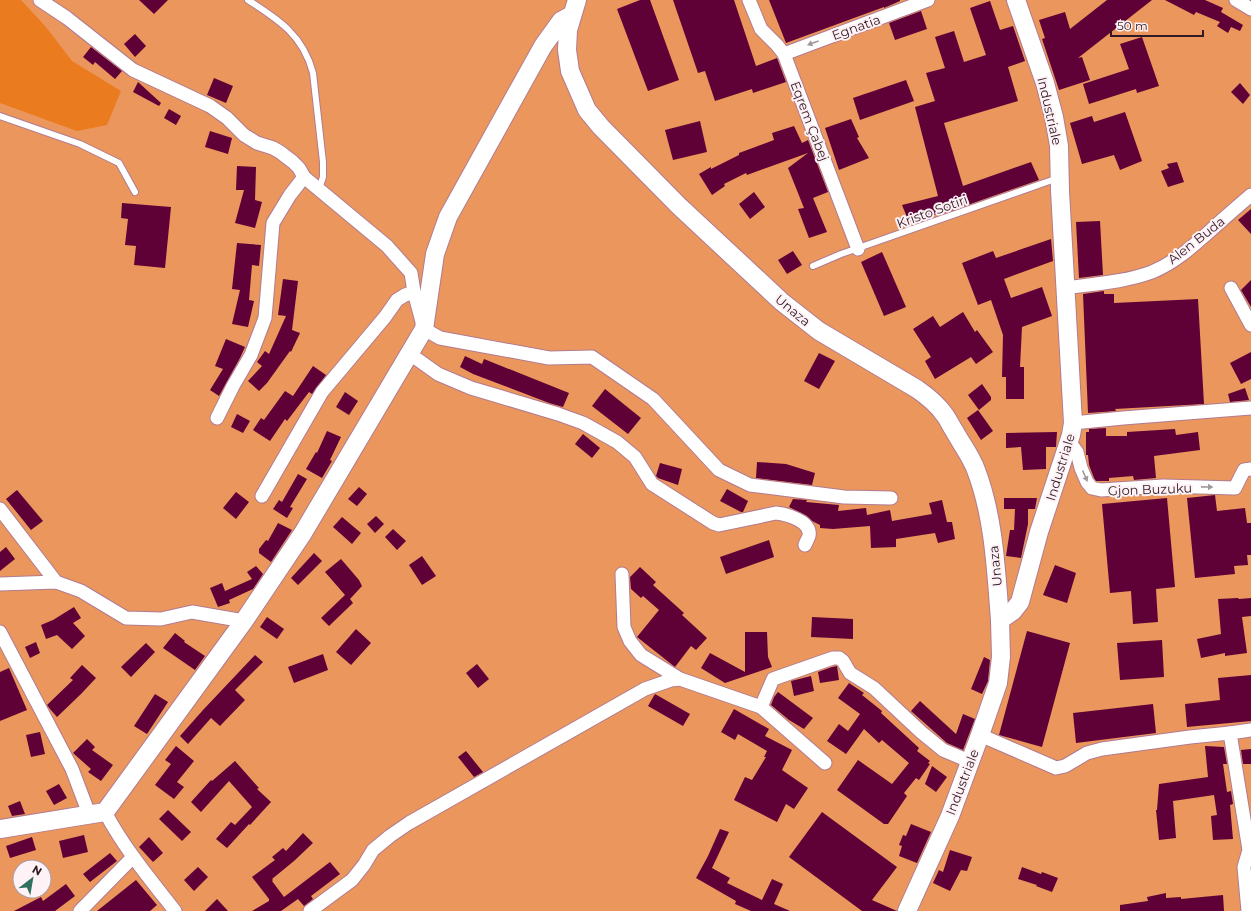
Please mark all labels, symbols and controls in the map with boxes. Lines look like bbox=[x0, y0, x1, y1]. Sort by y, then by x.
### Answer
street label: Egnatia bbox=[830, 11, 882, 43]
scale bar bbox=[1111, 12, 1203, 38]
text: 50 m bbox=[1117, 18, 1148, 33]
one-way arrow bbox=[807, 40, 819, 46]
street label: Industriale bbox=[1034, 75, 1066, 147]
street label: Eqrem Çabej bbox=[787, 79, 833, 163]
street label: Kristo Sotiri bbox=[894, 191, 970, 231]
street label: Alen Buda bbox=[1164, 213, 1228, 267]
street label: Unaza bbox=[772, 291, 814, 329]
street label: Industriale bbox=[1042, 431, 1078, 503]
one-way arrow bbox=[1082, 471, 1088, 483]
street label: Gjon Buzuku bbox=[1108, 480, 1192, 498]
one-way arrow bbox=[1201, 484, 1214, 490]
street label: Unaza bbox=[985, 545, 1005, 587]
street label: Industriale bbox=[942, 747, 982, 817]
north arrow bbox=[12, 859, 52, 899]
text: N bbox=[30, 862, 45, 879]

